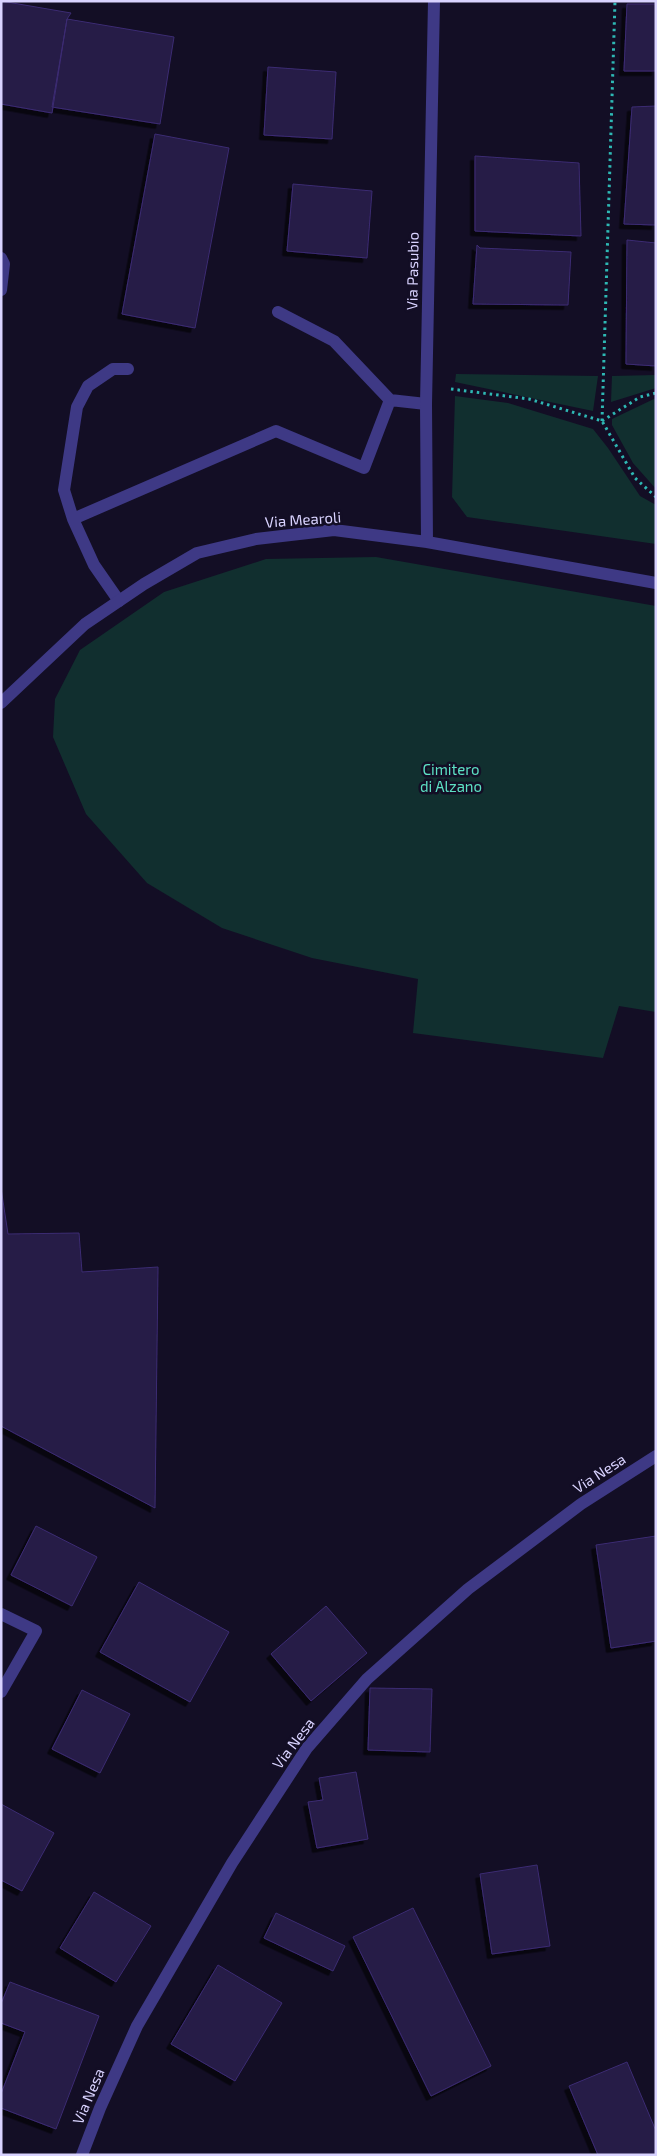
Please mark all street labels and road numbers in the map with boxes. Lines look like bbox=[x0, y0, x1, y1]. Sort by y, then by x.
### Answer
street label: Via Pasubio bbox=[402, 232, 422, 310]
street label: Via Mearoli bbox=[264, 507, 342, 531]
street label: Via Nesa bbox=[569, 1449, 629, 1497]
street label: Via Nesa bbox=[268, 1714, 318, 1772]
street label: Via Nesa bbox=[68, 2065, 108, 2127]

